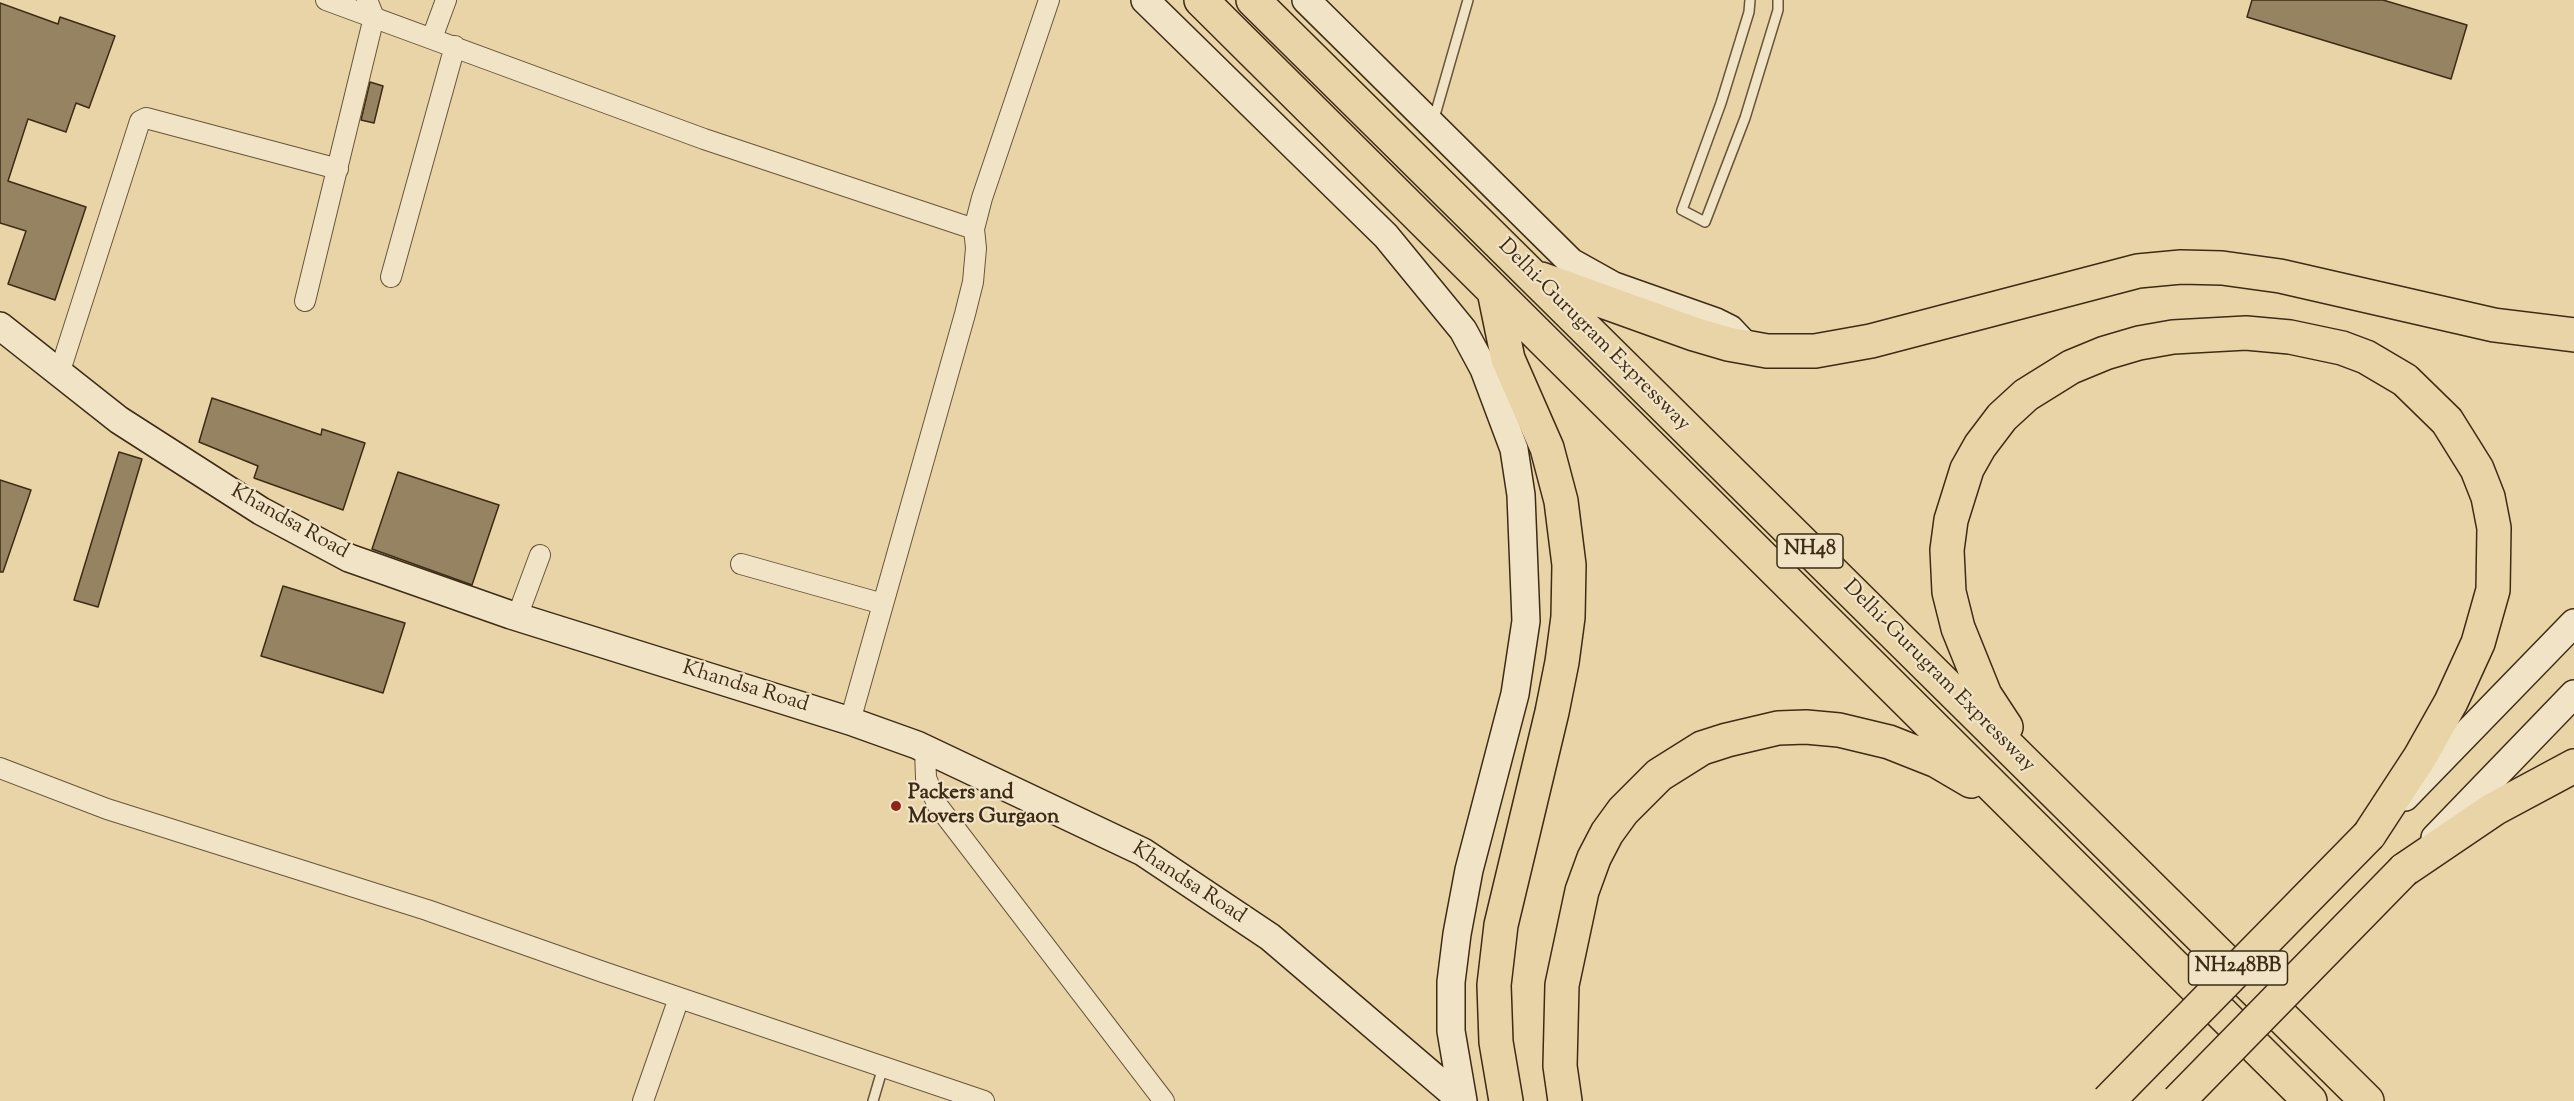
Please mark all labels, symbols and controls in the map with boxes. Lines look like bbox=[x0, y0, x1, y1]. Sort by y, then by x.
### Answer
street label: Delhi-Gurugram Expressway bbox=[1492, 235, 1694, 437]
street label: Khandsa Road bbox=[226, 480, 352, 566]
road number: NH48 bbox=[1777, 534, 1843, 568]
street label: Delhi-Gurugram Expressway bbox=[1837, 576, 2039, 778]
street label: Khandsa Road bbox=[679, 657, 811, 719]
place label: Packers and Movers Gurgaon bbox=[908, 781, 1059, 831]
marker: Packers and Movers Gurgaon bbox=[889, 799, 903, 813]
street label: Khandsa Road bbox=[1126, 838, 1250, 930]
road number: NH248BB bbox=[2188, 951, 2288, 985]

